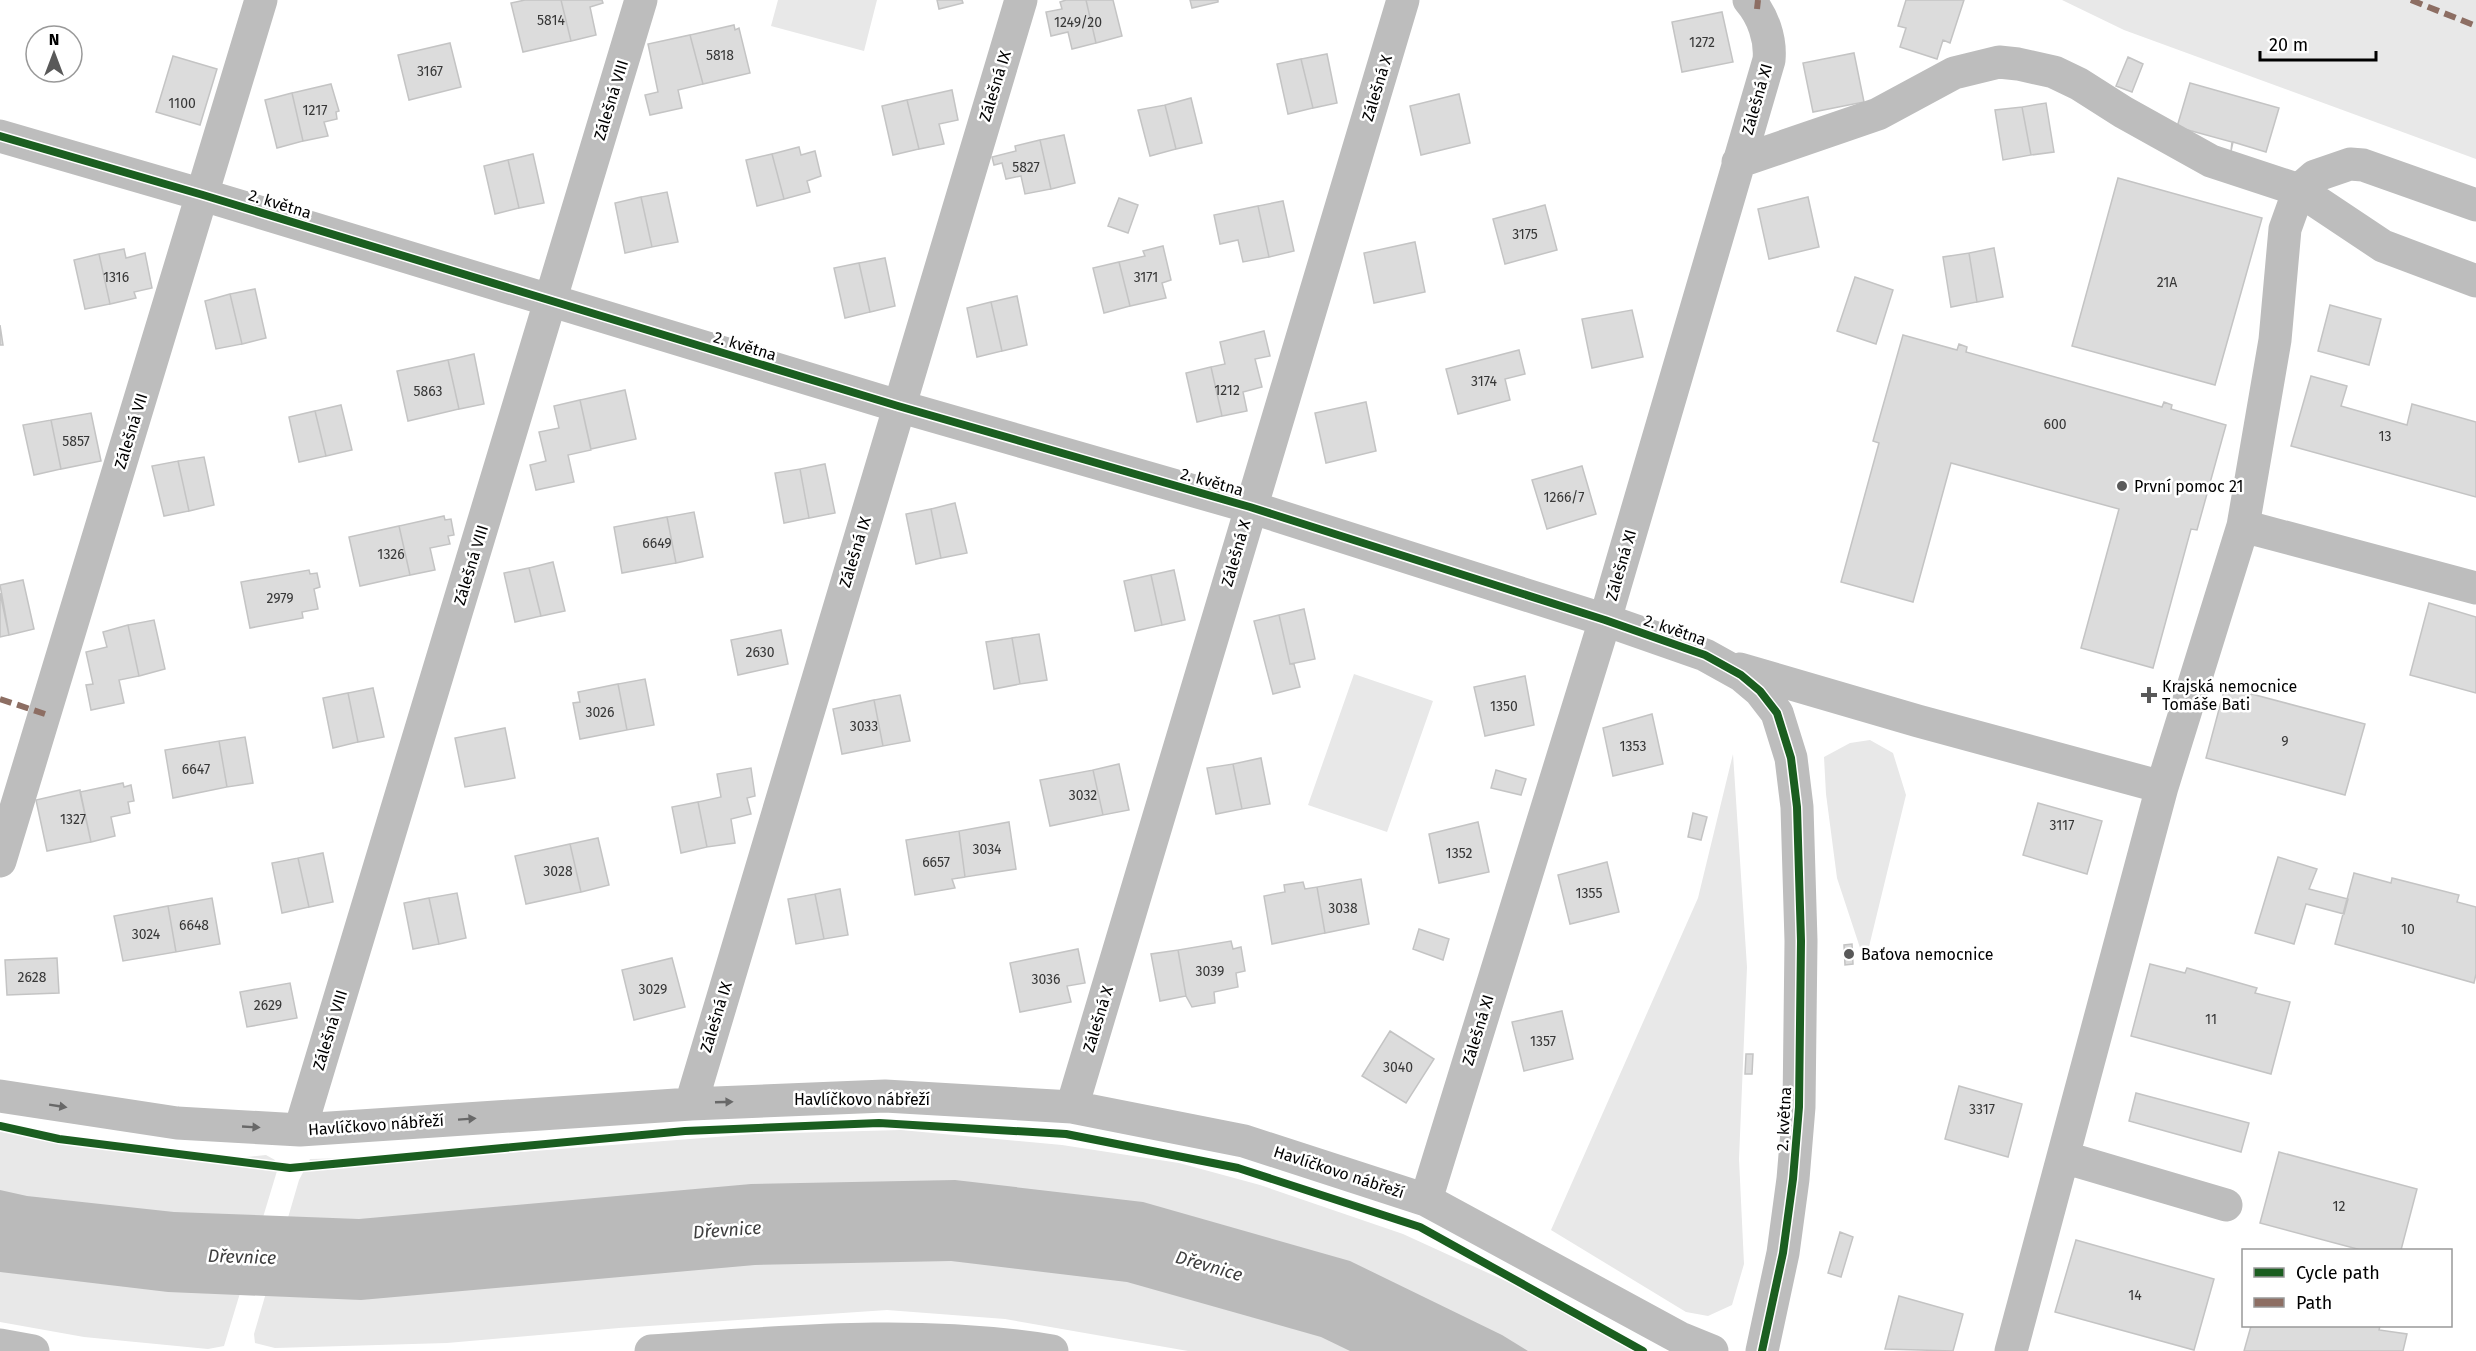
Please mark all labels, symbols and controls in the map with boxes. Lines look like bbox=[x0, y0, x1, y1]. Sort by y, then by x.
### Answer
house number: 5814 bbox=[537, 12, 565, 29]
house number: 1249/20 bbox=[1054, 14, 1102, 31]
north arrow bbox=[24, 24, 84, 84]
scale bar bbox=[2260, 24, 2376, 62]
text: N bbox=[49, 30, 59, 49]
house number: 1272 bbox=[1689, 34, 1715, 51]
text: 20 m bbox=[2269, 34, 2308, 56]
house number: 5818 bbox=[706, 47, 734, 64]
street label: Zálešná IX bbox=[975, 48, 1015, 124]
street label: Zálešná X bbox=[1358, 52, 1396, 123]
street label: Zálešná VIII bbox=[590, 58, 632, 142]
street label: Zálešná XI bbox=[1738, 61, 1776, 137]
house number: 3167 bbox=[417, 63, 443, 80]
house number: 1100 bbox=[168, 95, 196, 112]
house number: 1217 bbox=[303, 102, 327, 119]
house number: 5827 bbox=[1012, 159, 1040, 176]
street label: 2. května bbox=[246, 185, 314, 223]
house number: 3175 bbox=[1512, 226, 1538, 243]
house number: 1316 bbox=[103, 269, 129, 286]
house number: 3171 bbox=[1134, 269, 1158, 286]
house number: 21A bbox=[2157, 274, 2177, 291]
street label: 2. května bbox=[711, 327, 779, 365]
house number: 3174 bbox=[1471, 373, 1497, 390]
house number: 1212 bbox=[1214, 382, 1240, 399]
house number: 5863 bbox=[413, 383, 443, 400]
street label: Zálešná VII bbox=[110, 391, 152, 471]
house number: 600 bbox=[2043, 416, 2067, 433]
house number: 13 bbox=[2378, 428, 2392, 445]
house number: 5857 bbox=[62, 433, 90, 450]
street label: 2. května bbox=[1178, 464, 1246, 500]
place label: První pomoc 21 bbox=[2134, 477, 2243, 496]
marker: První pomoc 21 bbox=[2115, 479, 2129, 493]
house number: 1266/7 bbox=[1543, 489, 1585, 506]
street label: Zálešná IX bbox=[835, 514, 875, 590]
street label: Zálešná X bbox=[1217, 517, 1255, 589]
street label: Zálešná VIII bbox=[450, 523, 492, 607]
street label: Zálešná XI bbox=[1602, 527, 1640, 603]
house number: 6649 bbox=[642, 535, 672, 552]
house number: 1326 bbox=[377, 546, 405, 563]
house number: 2979 bbox=[266, 590, 294, 607]
street label: 2. května bbox=[1641, 611, 1709, 649]
house number: 2630 bbox=[745, 644, 775, 661]
place label: Krajská nemocnice Tomáše Bati bbox=[2162, 677, 2297, 714]
marker: Krajská nemocnice Tomáše Bati bbox=[2140, 686, 2158, 704]
house number: 1350 bbox=[1490, 698, 1518, 715]
house number: 3026 bbox=[585, 704, 615, 721]
house number: 3033 bbox=[850, 718, 878, 735]
house number: 9 bbox=[2281, 733, 2289, 750]
house number: 1353 bbox=[1620, 738, 1646, 755]
house number: 6647 bbox=[182, 761, 210, 778]
house number: 3032 bbox=[1069, 787, 1097, 804]
house number: 1327 bbox=[60, 811, 86, 828]
house number: 3117 bbox=[2050, 817, 2074, 834]
house number: 3034 bbox=[972, 841, 1002, 858]
house number: 1352 bbox=[1446, 845, 1472, 862]
house number: 6657 bbox=[922, 854, 950, 871]
house number: 3028 bbox=[543, 863, 573, 880]
house number: 1355 bbox=[1575, 885, 1603, 902]
house number: 3038 bbox=[1328, 900, 1358, 917]
house number: 6648 bbox=[179, 917, 209, 934]
house number: 10 bbox=[2401, 921, 2415, 938]
house number: 3024 bbox=[132, 926, 161, 943]
place label: Baťova nemocnice bbox=[1861, 945, 1994, 964]
marker: Baťova nemocnice bbox=[1842, 947, 1856, 961]
house number: 3039 bbox=[1196, 963, 1224, 980]
house number: 2628 bbox=[18, 969, 47, 986]
house number: 3036 bbox=[1031, 971, 1061, 988]
street label: Zálešná IX bbox=[696, 979, 736, 1055]
house number: 3029 bbox=[639, 981, 667, 998]
street label: Zálešná X bbox=[1079, 983, 1117, 1054]
street label: Zálešná VIII bbox=[309, 988, 351, 1072]
street label: Zálešná XI bbox=[1458, 992, 1498, 1068]
house number: 2629 bbox=[254, 997, 282, 1014]
house number: 11 bbox=[2205, 1011, 2217, 1028]
house number: 1357 bbox=[1530, 1033, 1556, 1050]
house number: 3040 bbox=[1383, 1059, 1413, 1076]
street label: 2. května bbox=[1773, 1086, 1795, 1152]
street label: Havlíčkovo nábřeží bbox=[794, 1090, 931, 1109]
one-way arrow bbox=[715, 1098, 734, 1107]
house number: 3317 bbox=[1969, 1101, 1995, 1118]
one-way arrow bbox=[48, 1102, 67, 1111]
street label: Havlíčkovo nábřeží bbox=[307, 1111, 445, 1139]
one-way arrow bbox=[457, 1114, 476, 1123]
one-way arrow bbox=[242, 1122, 261, 1132]
street label: Havlíčkovo nábřeží bbox=[1271, 1142, 1407, 1202]
house number: 12 bbox=[2333, 1198, 2346, 1215]
water label: Dřevnice bbox=[692, 1217, 762, 1243]
water label: Dřevnice bbox=[207, 1245, 277, 1269]
water label: Dřevnice bbox=[1173, 1246, 1245, 1286]
legend bbox=[2242, 1249, 2452, 1327]
text: Cycle path bbox=[2296, 1262, 2380, 1284]
house number: 14 bbox=[2128, 1287, 2142, 1304]
text: Path bbox=[2296, 1292, 2332, 1314]

